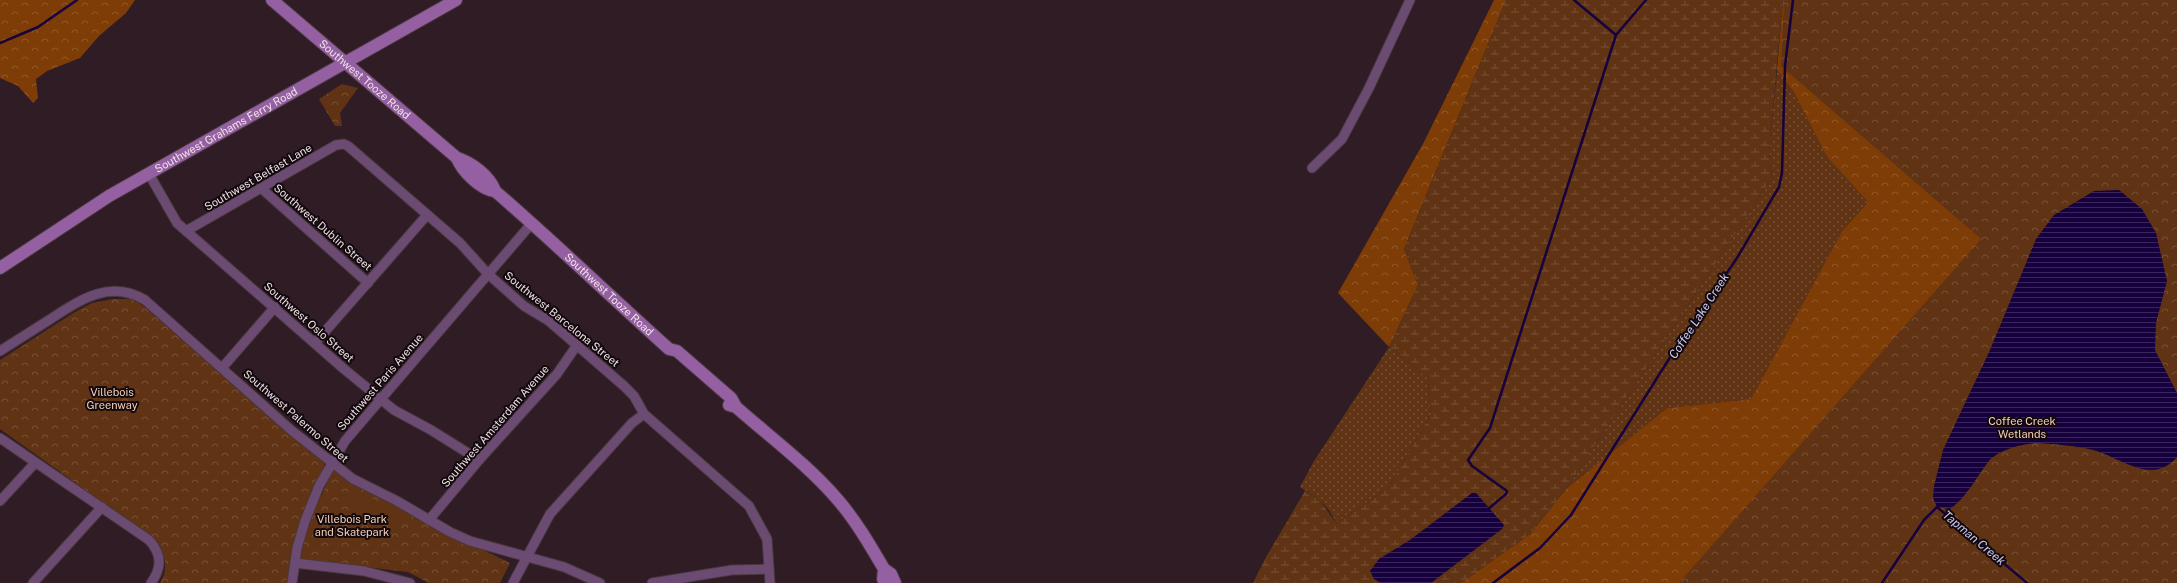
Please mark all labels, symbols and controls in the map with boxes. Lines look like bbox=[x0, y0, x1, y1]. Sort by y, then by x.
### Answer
street label: Southwest Tooze Road bbox=[317, 37, 413, 121]
street label: Southwest Grahams Ferry Road bbox=[153, 85, 299, 175]
street label: Southwest Belfast Lane bbox=[202, 141, 314, 213]
street label: Southwest Dublin Street bbox=[272, 181, 374, 273]
street label: Southwest Tooze Road bbox=[562, 251, 656, 338]
street label: Southwest Barcelona Street bbox=[502, 269, 622, 369]
water label: Coffee Lake Creek bbox=[1666, 270, 1732, 361]
street label: Southwest Oslo Street bbox=[262, 280, 356, 364]
street label: Southwest Paris Avenue bbox=[335, 331, 425, 433]
street label: Southwest Amsterdam Avenue bbox=[439, 363, 551, 489]
street label: Southwest Palermo Street bbox=[241, 367, 351, 465]
park label: Villebois Greenway bbox=[86, 386, 138, 411]
park label: Coffee Creek Wetlands bbox=[1988, 415, 2056, 440]
water label: Tapman Creek bbox=[1940, 508, 2008, 569]
park label: Villebois Park and Skatepark bbox=[315, 513, 389, 538]

